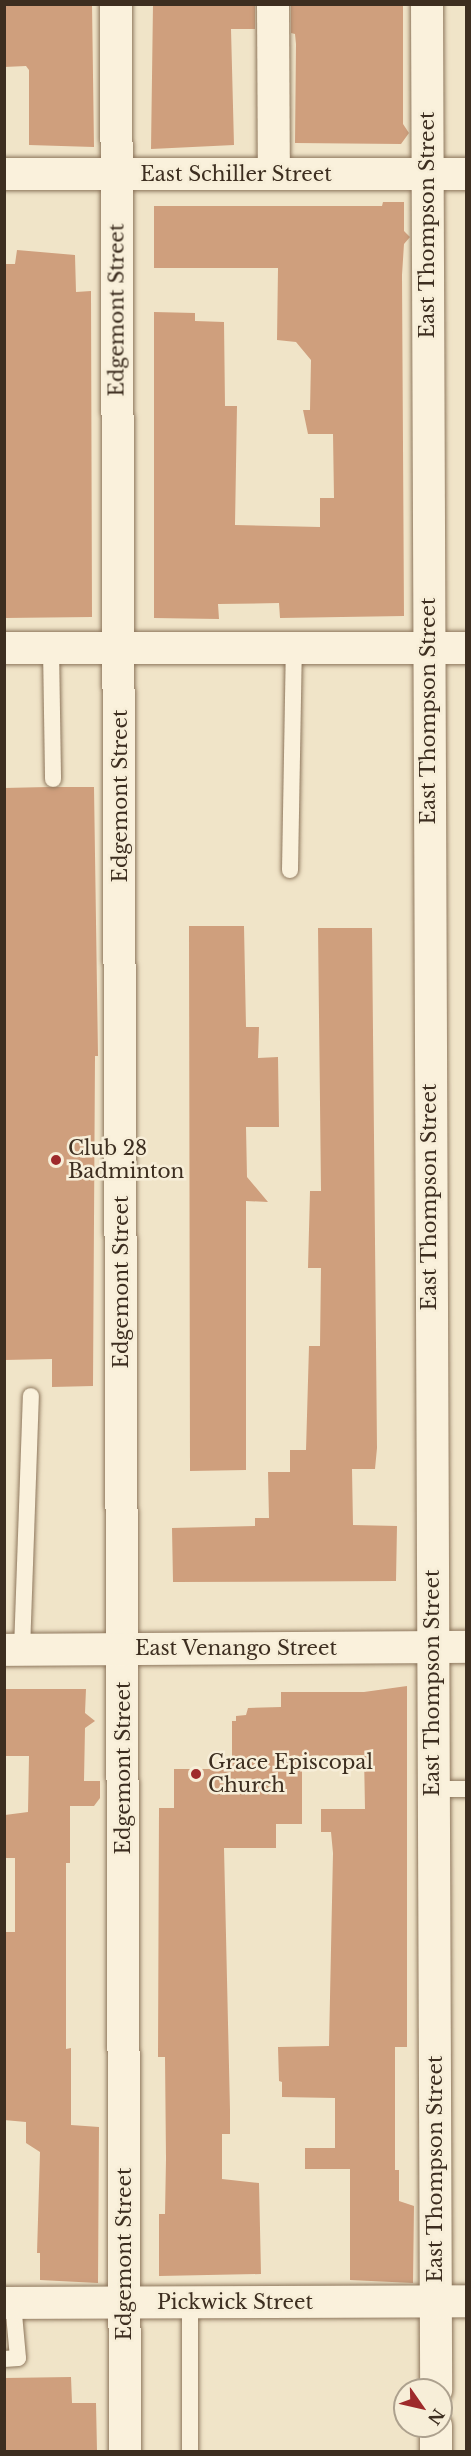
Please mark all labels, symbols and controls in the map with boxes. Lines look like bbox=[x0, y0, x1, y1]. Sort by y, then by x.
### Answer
street label: East Thompson Street bbox=[415, 111, 439, 339]
street label: East Schiller Street bbox=[140, 162, 332, 186]
street label: Edgemont Street bbox=[105, 223, 129, 397]
street label: East Thompson Street bbox=[416, 597, 440, 825]
street label: Edgemont Street bbox=[108, 709, 132, 883]
street label: East Thompson Street bbox=[417, 1083, 441, 1311]
place label: Club 28 Badminton bbox=[68, 1136, 184, 1183]
marker: Club 28 Badminton bbox=[49, 1153, 63, 1167]
street label: Edgemont Street bbox=[109, 1195, 133, 1369]
street label: East Thompson Street bbox=[420, 1569, 444, 1797]
street label: East Venango Street bbox=[135, 1636, 337, 1660]
street label: Edgemont Street bbox=[111, 1681, 135, 1855]
place label: Grace Episcopal Church bbox=[208, 1750, 373, 1797]
marker: Grace Episcopal Church bbox=[189, 1767, 203, 1781]
street label: East Thompson Street bbox=[423, 2055, 447, 2283]
street label: Edgemont Street bbox=[112, 2167, 136, 2341]
street label: Pickwick Street bbox=[157, 2290, 313, 2314]
north arrow bbox=[393, 2378, 453, 2438]
text: N bbox=[424, 2405, 449, 2429]

